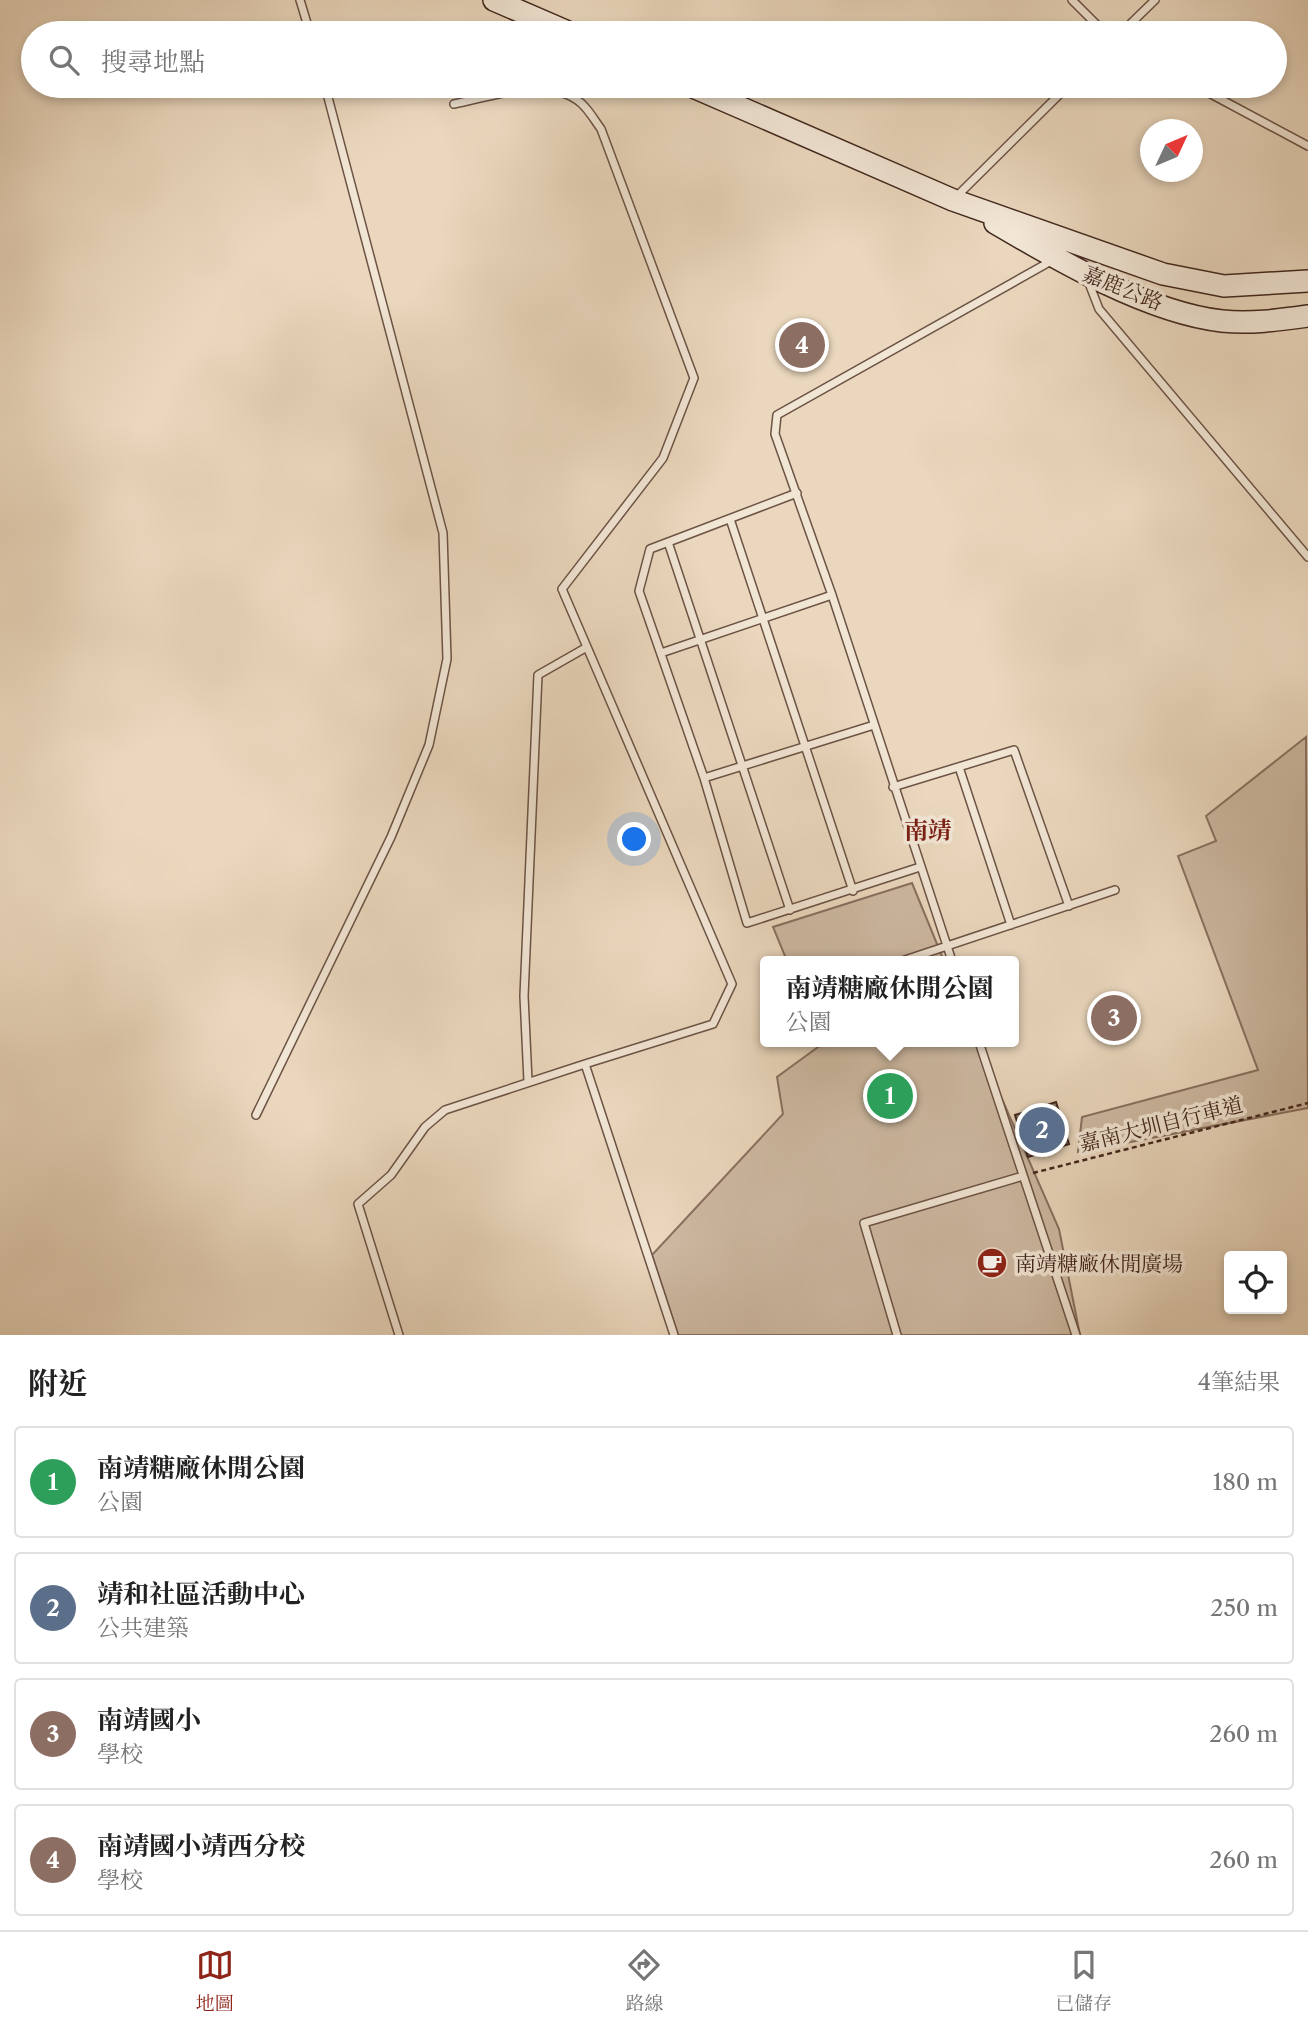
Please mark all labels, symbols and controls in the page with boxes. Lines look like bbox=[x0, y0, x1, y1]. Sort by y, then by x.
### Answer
search box bbox=[21, 21, 1287, 98]
icon: search bbox=[45, 41, 83, 79]
text: 搜尋地點 bbox=[101, 46, 205, 78]
north arrow bbox=[1140, 119, 1203, 182]
street label: 嘉鹿公路 bbox=[1079, 261, 1167, 315]
pin: 4 bbox=[779, 319, 825, 371]
district label: 南靖 bbox=[904, 816, 952, 845]
your location bbox=[617, 822, 651, 856]
popup bbox=[760, 956, 1019, 1047]
text: 南靖糖廠休閒公園 bbox=[785, 972, 994, 1004]
pin: 3 bbox=[1091, 992, 1137, 1044]
text: 公園 bbox=[785, 1008, 831, 1036]
pin: 1 bbox=[867, 1070, 913, 1122]
street label: 嘉南大圳自行車道 bbox=[1076, 1092, 1246, 1156]
pin: 2 bbox=[1019, 1104, 1065, 1156]
cafe icon: 南靖糖廠休閒廣場 bbox=[975, 1246, 1009, 1280]
place label: 南靖糖廠休閒廣場 bbox=[1015, 1251, 1183, 1276]
map controls bbox=[1224, 1251, 1287, 1314]
button: locate bbox=[1224, 1251, 1287, 1314]
text: 附近 bbox=[28, 1365, 88, 1402]
text: 4筆結果 bbox=[1198, 1368, 1280, 1396]
text: 南靖糖廠休閒公園 bbox=[97, 1452, 305, 1484]
text: 1 bbox=[48, 1468, 58, 1496]
text: 180 m bbox=[1213, 1468, 1278, 1496]
text: 公園 bbox=[97, 1488, 143, 1516]
text: 靖和社區活動中心 bbox=[97, 1578, 305, 1610]
text: 2 bbox=[46, 1594, 60, 1622]
text: 250 m bbox=[1210, 1594, 1278, 1622]
text: 公共建築 bbox=[97, 1614, 189, 1642]
text: 南靖國小 bbox=[97, 1704, 201, 1736]
text: 3 bbox=[47, 1720, 60, 1748]
text: 260 m bbox=[1209, 1720, 1278, 1748]
text: 學校 bbox=[97, 1740, 143, 1768]
text: 南靖國小靖西分校 bbox=[97, 1830, 305, 1862]
text: 4 bbox=[46, 1846, 60, 1874]
text: 260 m bbox=[1209, 1846, 1278, 1874]
text: 學校 bbox=[97, 1866, 143, 1894]
tab: 地圖 bbox=[196, 1946, 234, 2015]
tab: 路線 bbox=[625, 1946, 663, 2015]
tab: 已儲存 bbox=[1055, 1946, 1112, 2015]

